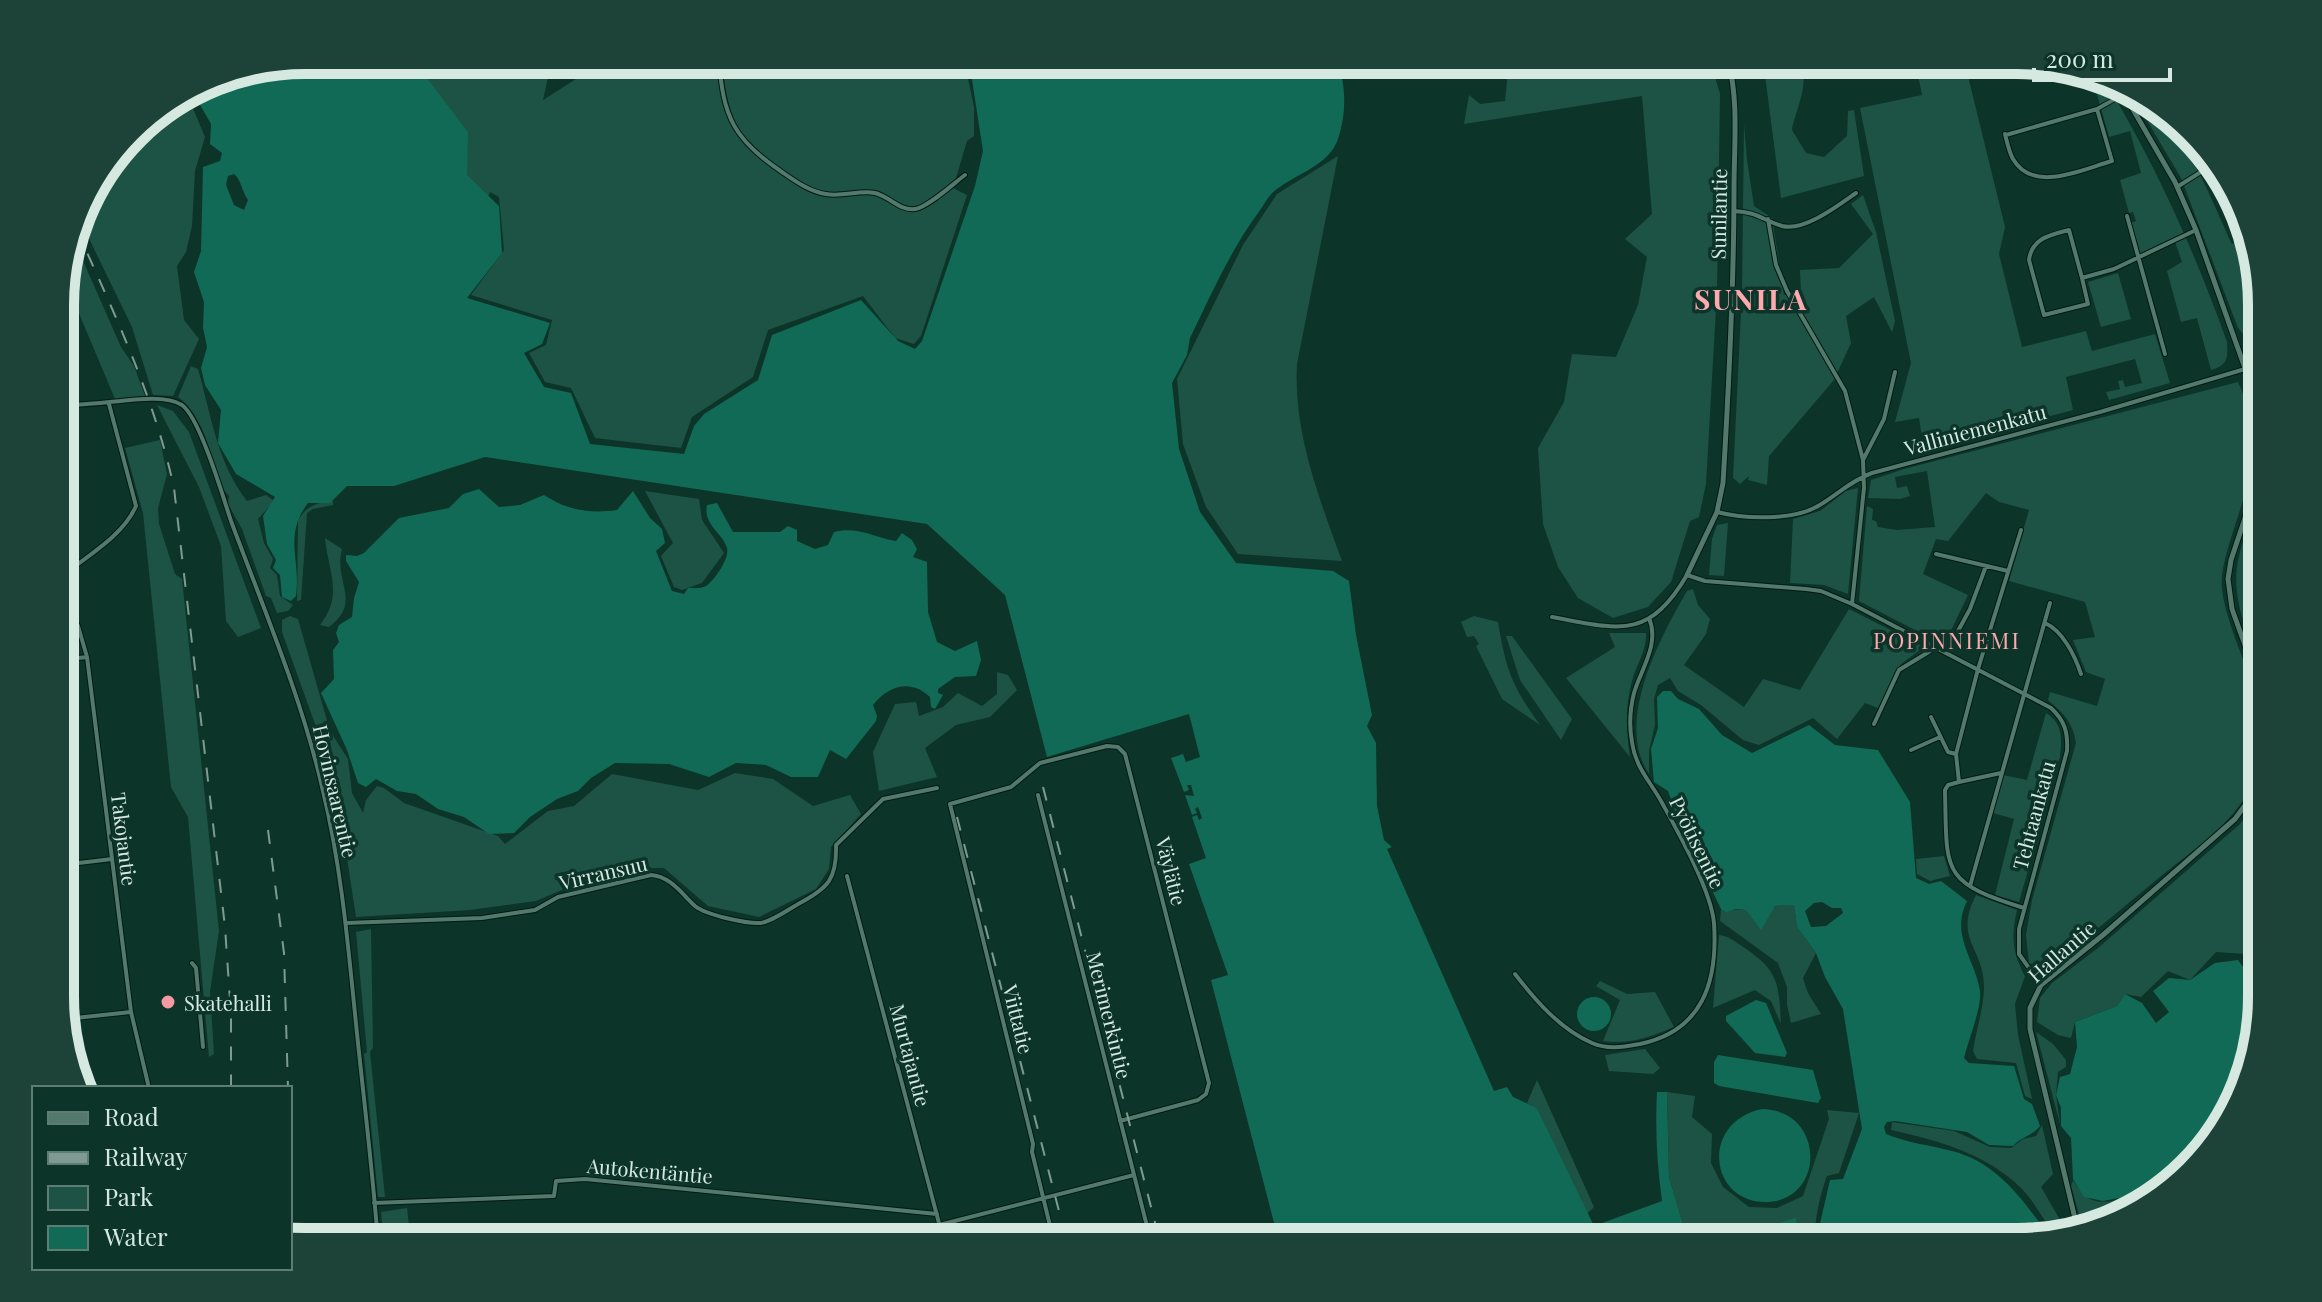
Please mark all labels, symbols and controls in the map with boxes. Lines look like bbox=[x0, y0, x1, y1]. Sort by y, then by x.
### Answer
scale bar bbox=[2034, 32, 2170, 82]
text: 200 m bbox=[2046, 42, 2114, 74]
street label: Sunilantie bbox=[1704, 168, 1732, 260]
district label: SUNILA bbox=[1694, 280, 1808, 317]
street label: Valliniemenkatu bbox=[1900, 397, 2049, 461]
district label: POPINNIEMI bbox=[1873, 625, 2021, 655]
street label: Hovinsaarentie bbox=[308, 722, 364, 860]
street label: Tehtaankatu bbox=[2005, 757, 2061, 873]
street label: Takojantie bbox=[106, 791, 144, 887]
street label: Pyötisentie bbox=[1664, 791, 1732, 893]
street label: Väylätie bbox=[1150, 833, 1194, 908]
street label: Virransuu bbox=[555, 849, 650, 895]
street label: Hallantie bbox=[2021, 914, 2101, 988]
street label: Merimerkintie bbox=[1081, 949, 1139, 1081]
street label: Viittatie bbox=[997, 981, 1041, 1056]
place label: Skatehalli bbox=[184, 989, 272, 1016]
marker: Skatehalli bbox=[159, 993, 177, 1011]
street label: Murtajantie bbox=[884, 1001, 938, 1109]
legend bbox=[32, 1086, 292, 1270]
text: Road bbox=[104, 1100, 159, 1132]
text: Railway bbox=[104, 1140, 188, 1172]
street label: Autokentäntie bbox=[585, 1151, 714, 1189]
text: Park bbox=[104, 1180, 154, 1212]
text: Water bbox=[103, 1220, 168, 1252]

